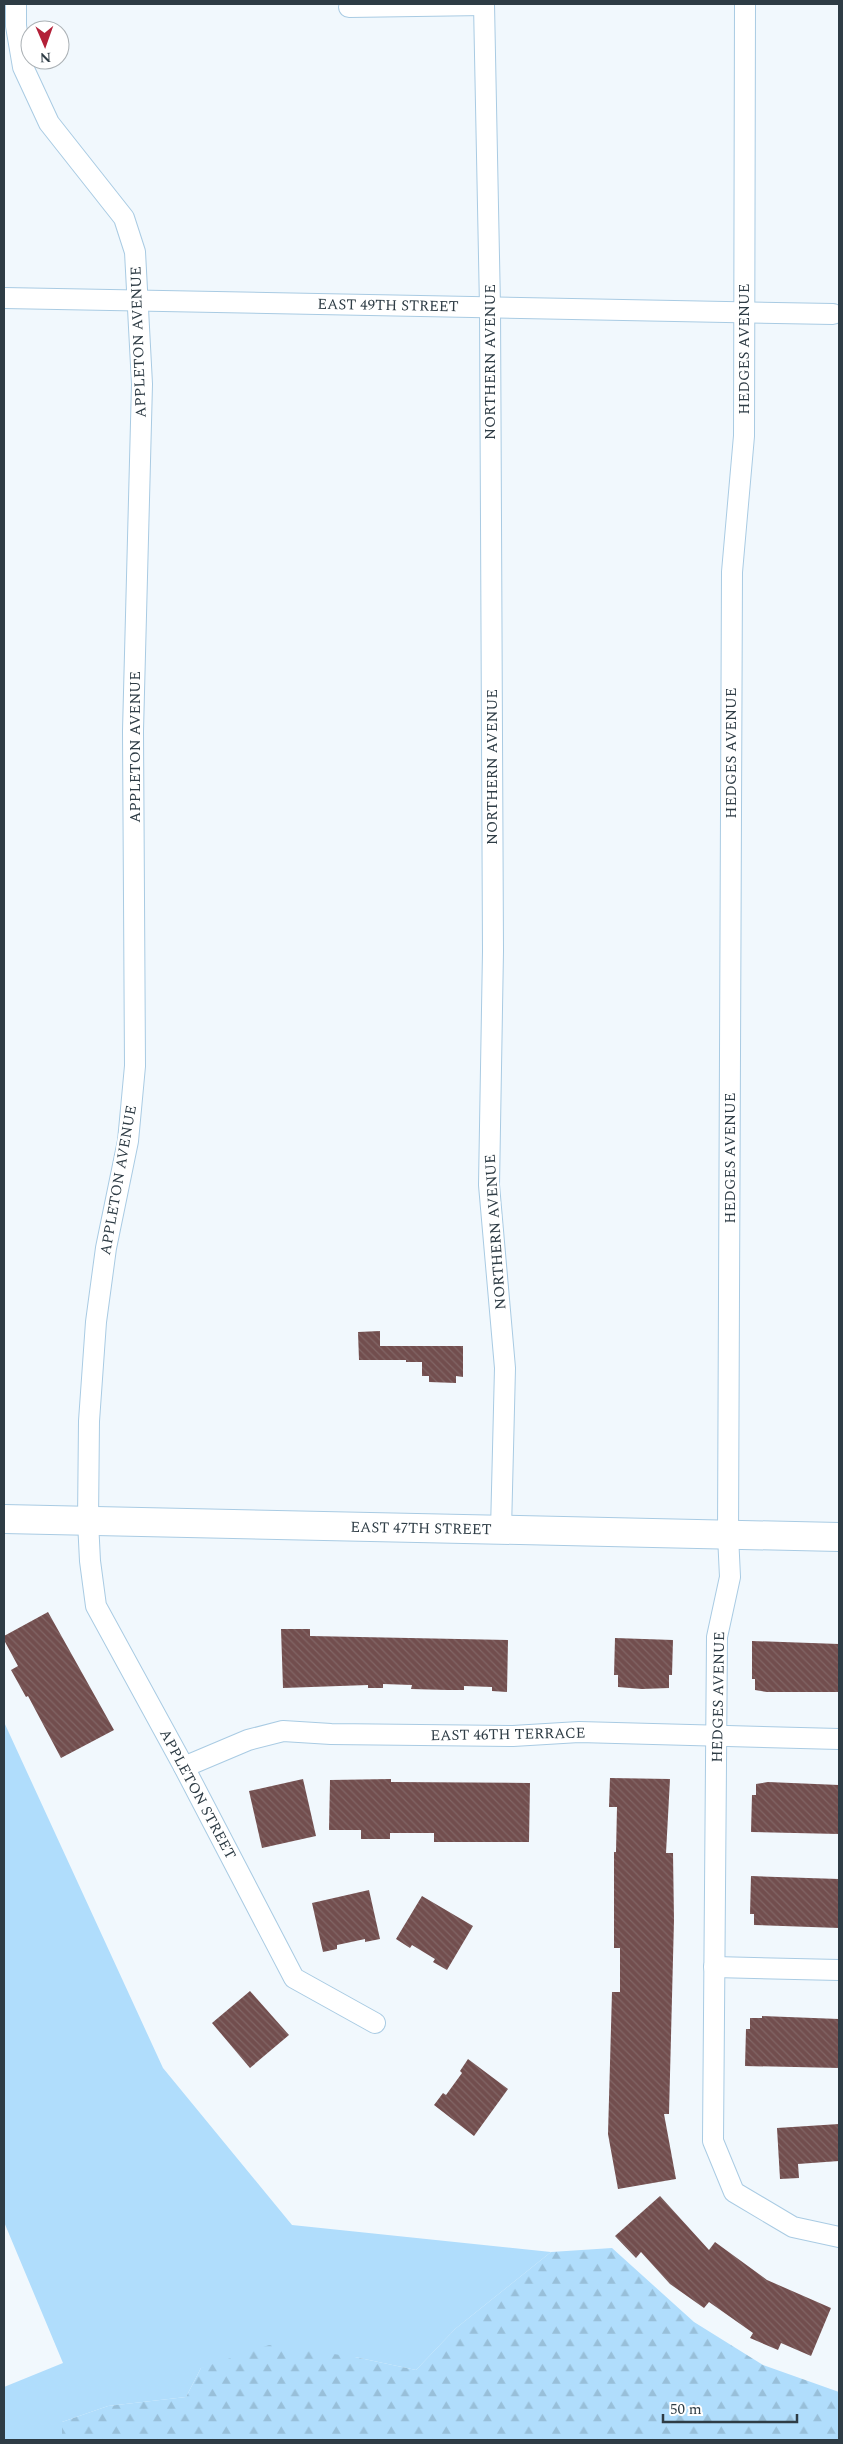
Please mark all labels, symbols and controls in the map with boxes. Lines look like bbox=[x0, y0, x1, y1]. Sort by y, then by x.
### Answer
north arrow bbox=[20, 20, 70, 70]
text: N bbox=[39, 47, 52, 68]
street label: APPLETON AVENUE bbox=[124, 266, 153, 418]
street label: HEDGES AVENUE bbox=[733, 283, 756, 415]
street label: NORTHERN AVENUE bbox=[479, 284, 502, 440]
street label: EAST 49TH STREET bbox=[317, 293, 459, 318]
street label: APPLETON AVENUE bbox=[124, 671, 147, 823]
street label: HEDGES AVENUE bbox=[720, 687, 743, 819]
street label: NORTHERN AVENUE bbox=[481, 689, 504, 845]
street label: HEDGES AVENUE bbox=[719, 1092, 742, 1224]
street label: APPLETON AVENUE bbox=[94, 1103, 143, 1257]
street label: NORTHERN AVENUE bbox=[479, 1153, 512, 1311]
street label: EAST 47TH STREET bbox=[350, 1516, 492, 1541]
street label: HEDGES AVENUE bbox=[706, 1631, 731, 1763]
street label: EAST 46TH TERRACE bbox=[430, 1722, 586, 1747]
street label: APPLETON STREET bbox=[153, 1725, 242, 1864]
scale bar bbox=[663, 2392, 797, 2424]
text: 50 m bbox=[670, 2398, 702, 2421]

